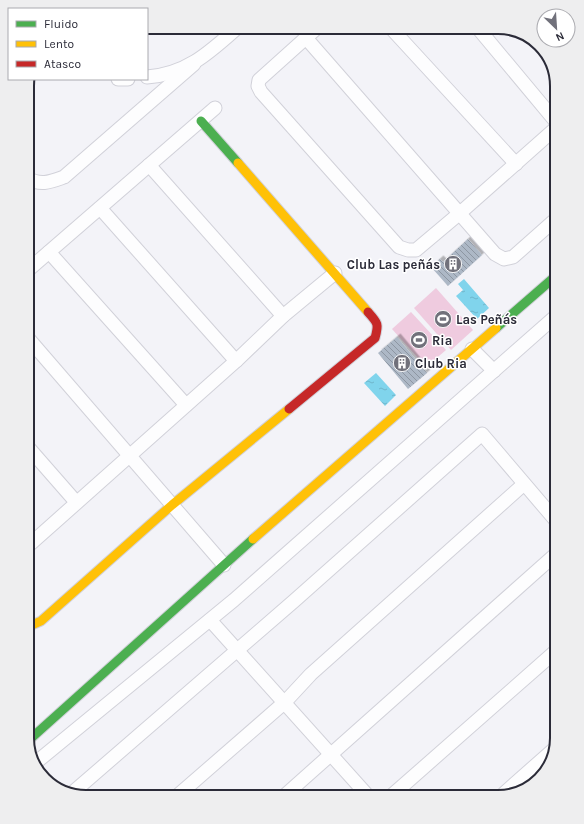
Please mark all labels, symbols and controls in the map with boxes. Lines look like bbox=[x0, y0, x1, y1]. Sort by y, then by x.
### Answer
legend bbox=[8, 8, 148, 80]
north arrow bbox=[536, 8, 576, 48]
text: Fluido bbox=[44, 17, 78, 31]
text: N bbox=[554, 29, 566, 44]
text: Lento bbox=[44, 37, 74, 51]
text: Atasco bbox=[44, 57, 81, 71]
building icon: Club Las peñás bbox=[443, 254, 463, 274]
place label: Club Las peñás bbox=[347, 257, 440, 272]
sports icon: Las Peñás bbox=[433, 309, 453, 329]
place label: Las Peñás bbox=[456, 312, 517, 327]
sports icon: Ria bbox=[409, 330, 429, 350]
place label: Ria bbox=[432, 333, 452, 348]
building icon: Club Ria bbox=[392, 353, 412, 373]
place label: Club Ria bbox=[415, 356, 467, 371]

